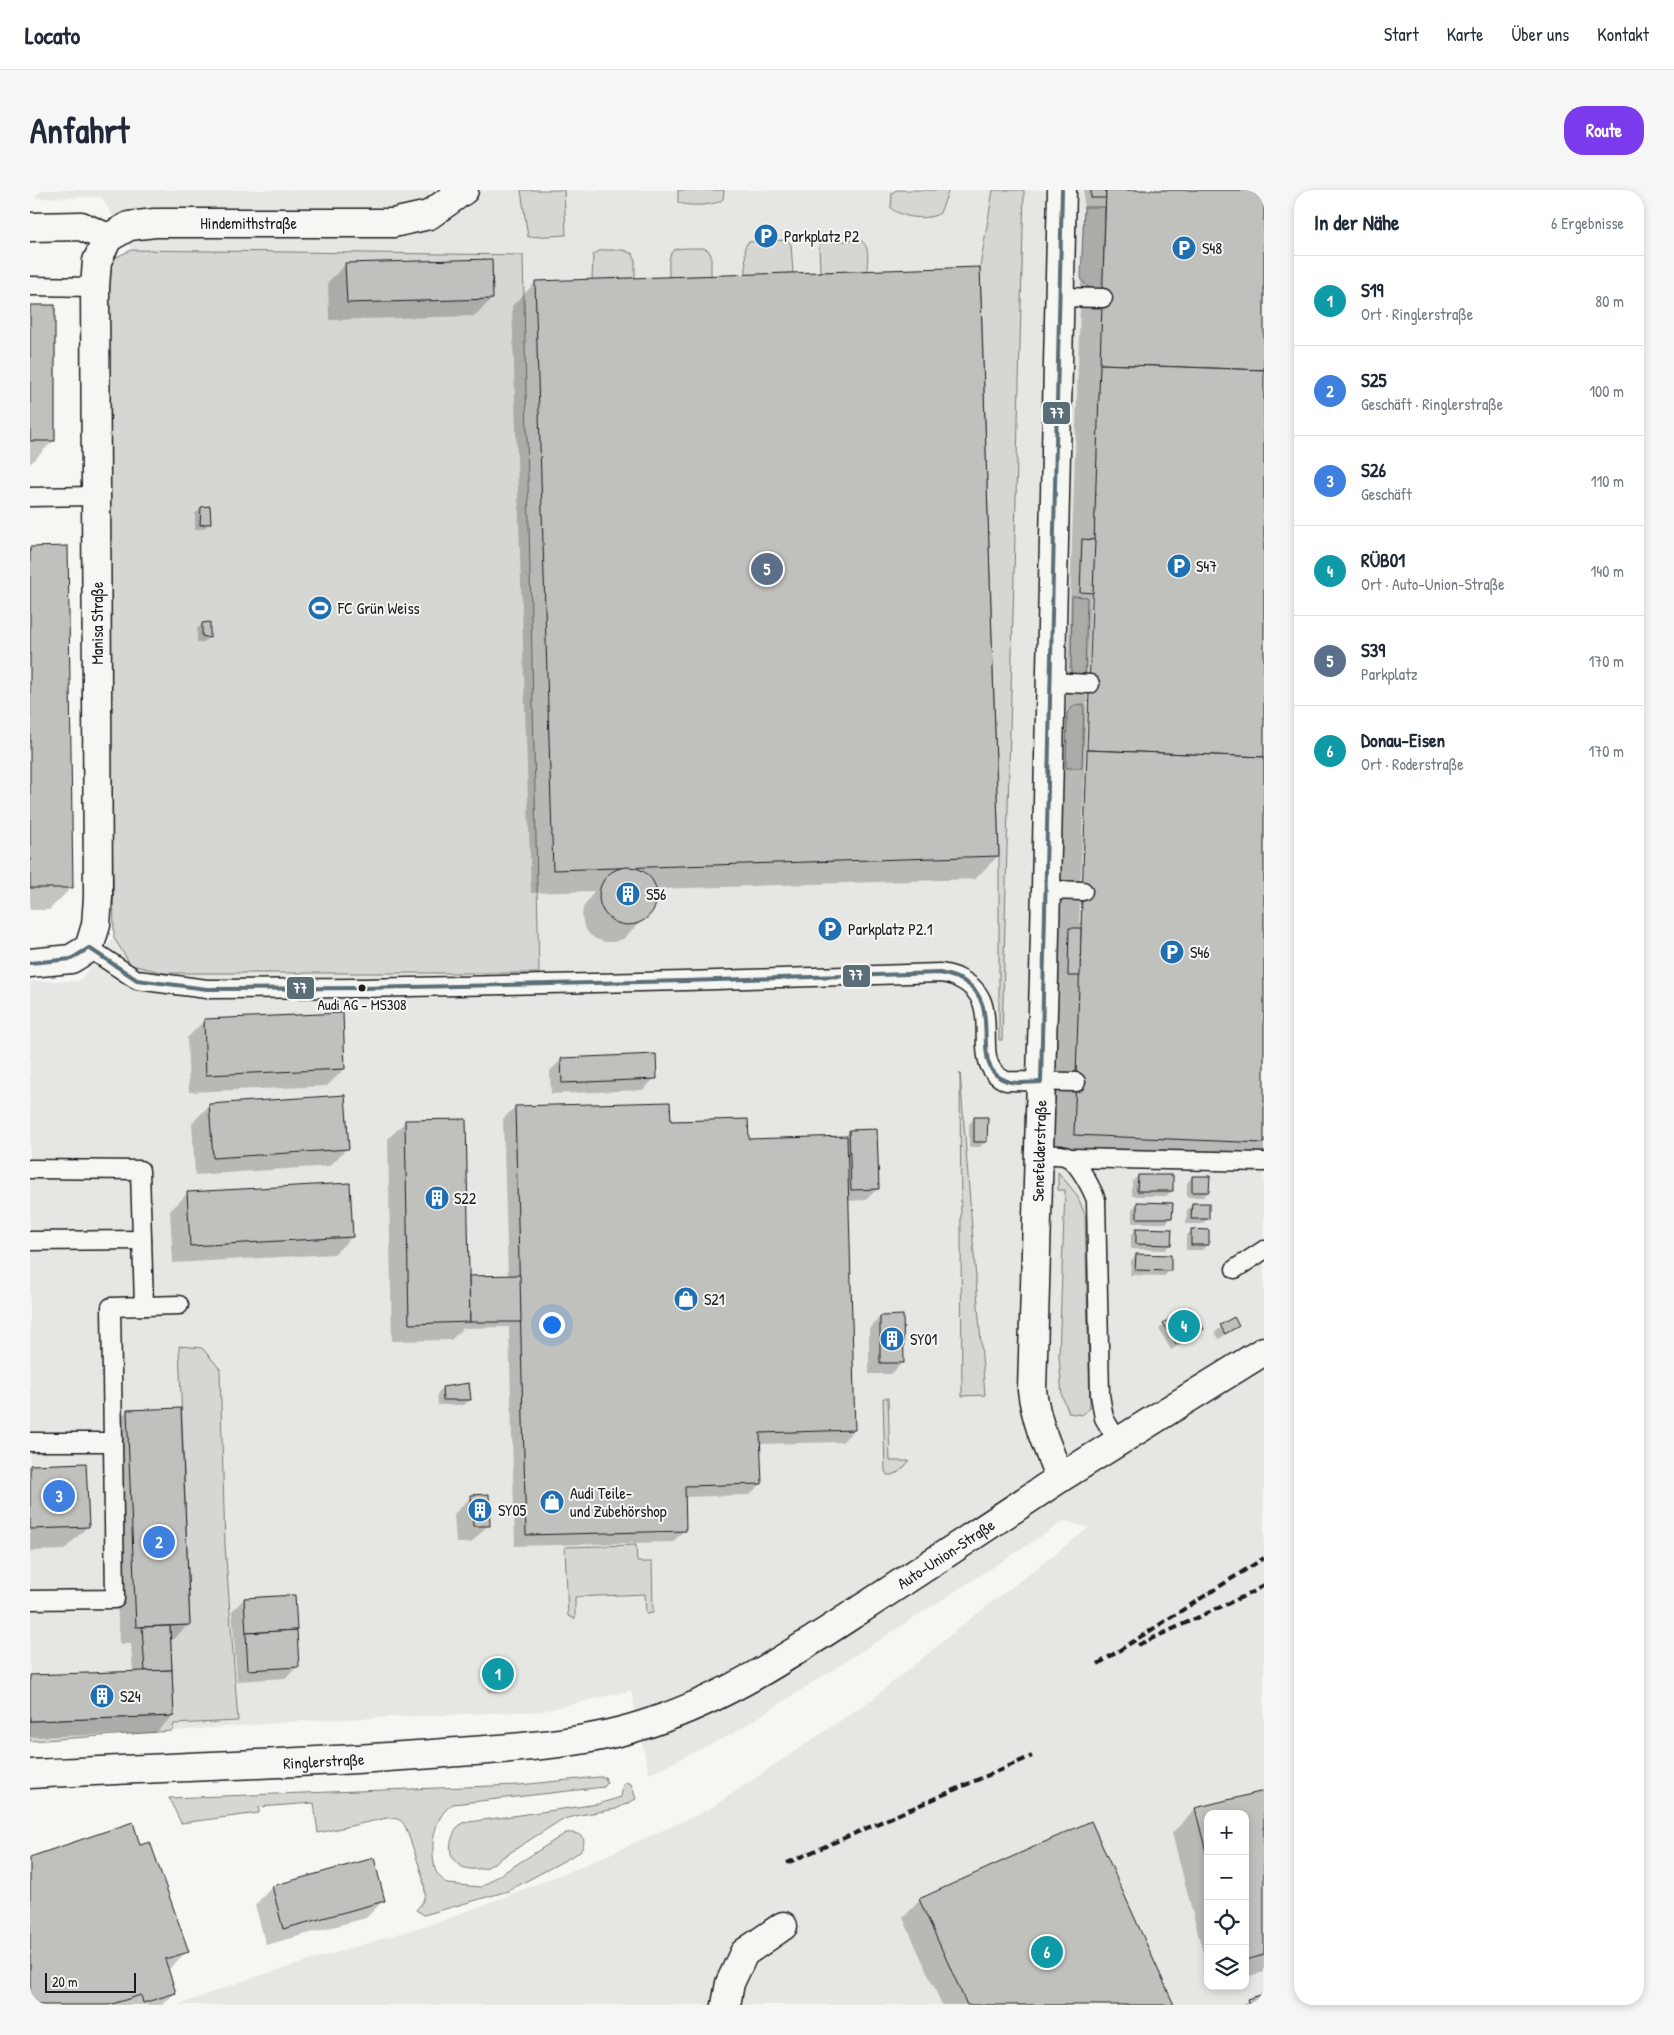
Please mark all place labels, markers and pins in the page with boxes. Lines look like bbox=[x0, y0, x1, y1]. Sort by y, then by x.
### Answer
parking icon: Parkplatz P2 bbox=[753, 223, 779, 249]
place label: Parkplatz P2 bbox=[784, 225, 860, 247]
parking icon: S48 bbox=[1171, 235, 1197, 261]
place label: S48 bbox=[1202, 237, 1222, 259]
pin: 5 bbox=[751, 550, 783, 588]
parking icon: S47 bbox=[1166, 553, 1192, 579]
place label: S47 bbox=[1196, 555, 1217, 577]
sports icon: FC Grün Weiss bbox=[307, 595, 333, 621]
place label: FC Grün Weiss bbox=[337, 597, 420, 619]
building icon: S56 bbox=[615, 881, 641, 907]
place label: S56 bbox=[646, 883, 667, 905]
parking icon: Parkplatz P2.1 bbox=[817, 916, 843, 942]
place label: Parkplatz P2.1 bbox=[848, 918, 933, 940]
parking icon: S46 bbox=[1159, 939, 1185, 965]
place label: S46 bbox=[1190, 941, 1210, 963]
marker: Audi AG - MS308 bbox=[357, 983, 367, 993]
place label: Audi AG - MS308 bbox=[317, 994, 407, 1015]
building icon: S22 bbox=[424, 1185, 450, 1211]
place label: S22 bbox=[454, 1187, 477, 1209]
shop icon: S21 bbox=[673, 1286, 699, 1312]
place label: S21 bbox=[704, 1288, 725, 1310]
pin: 4 bbox=[1168, 1307, 1200, 1345]
building icon: SY01 bbox=[879, 1326, 905, 1352]
place label: SY01 bbox=[910, 1328, 938, 1350]
pin: 3 bbox=[43, 1477, 75, 1515]
place label: Audi Teile- und Zubehörshop bbox=[570, 1482, 667, 1522]
shop icon: Audi Teile- und Zubehörshop bbox=[539, 1489, 565, 1515]
building icon: SY05 bbox=[467, 1497, 493, 1523]
place label: SY05 bbox=[498, 1499, 527, 1521]
pin: 2 bbox=[143, 1523, 175, 1561]
pin: 1 bbox=[482, 1655, 514, 1693]
building icon: S24 bbox=[89, 1683, 115, 1709]
place label: S24 bbox=[120, 1685, 141, 1707]
pin: 6 bbox=[1031, 1933, 1063, 1971]

